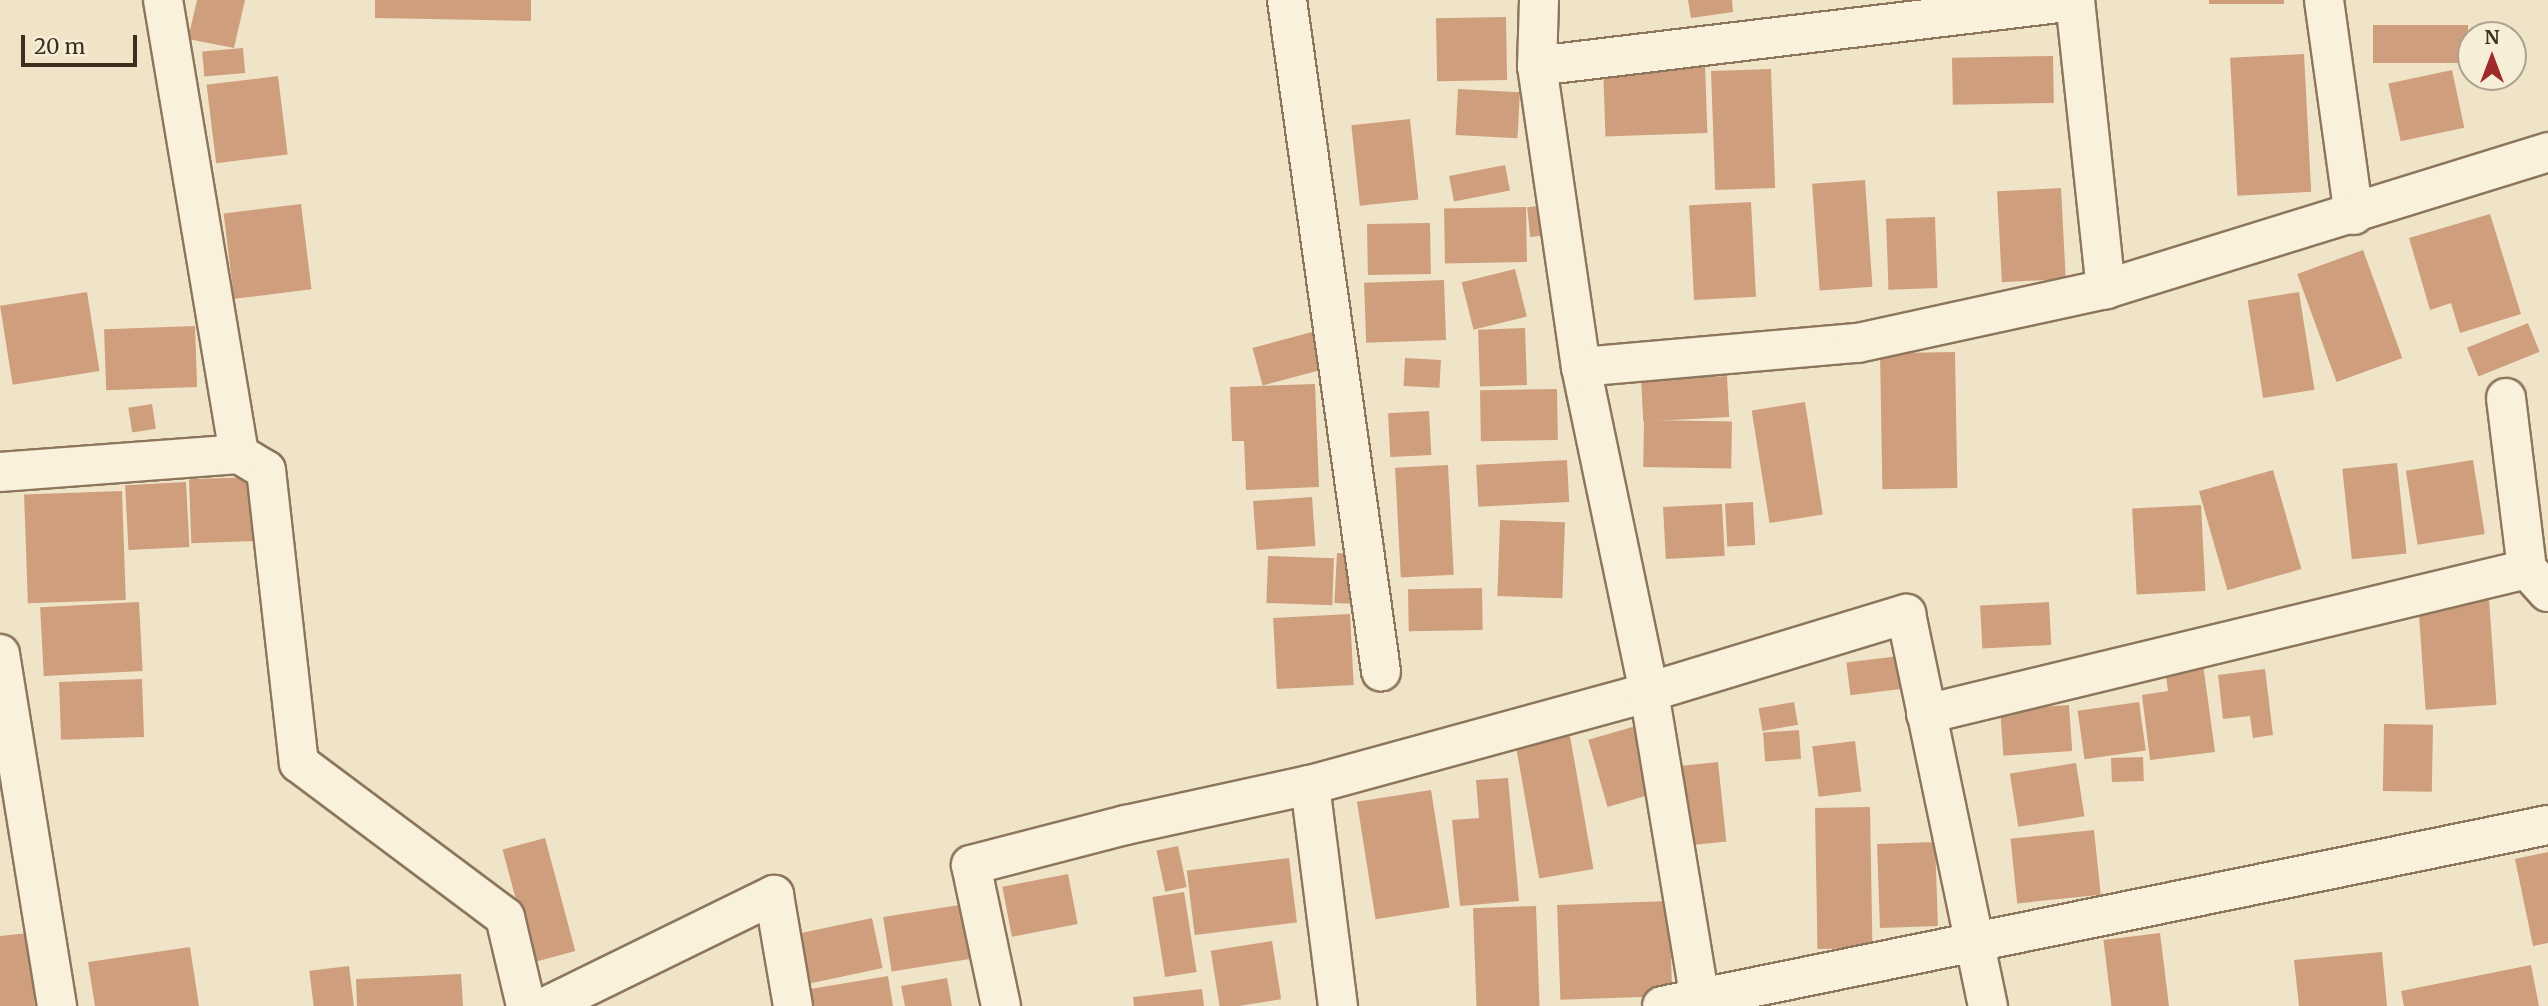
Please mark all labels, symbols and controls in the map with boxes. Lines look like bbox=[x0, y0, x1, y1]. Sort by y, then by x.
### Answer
scale bar bbox=[24, 21, 140, 65]
north arrow bbox=[2457, 21, 2527, 91]
text: N bbox=[2484, 25, 2500, 49]
text: 20 m bbox=[34, 33, 85, 60]

